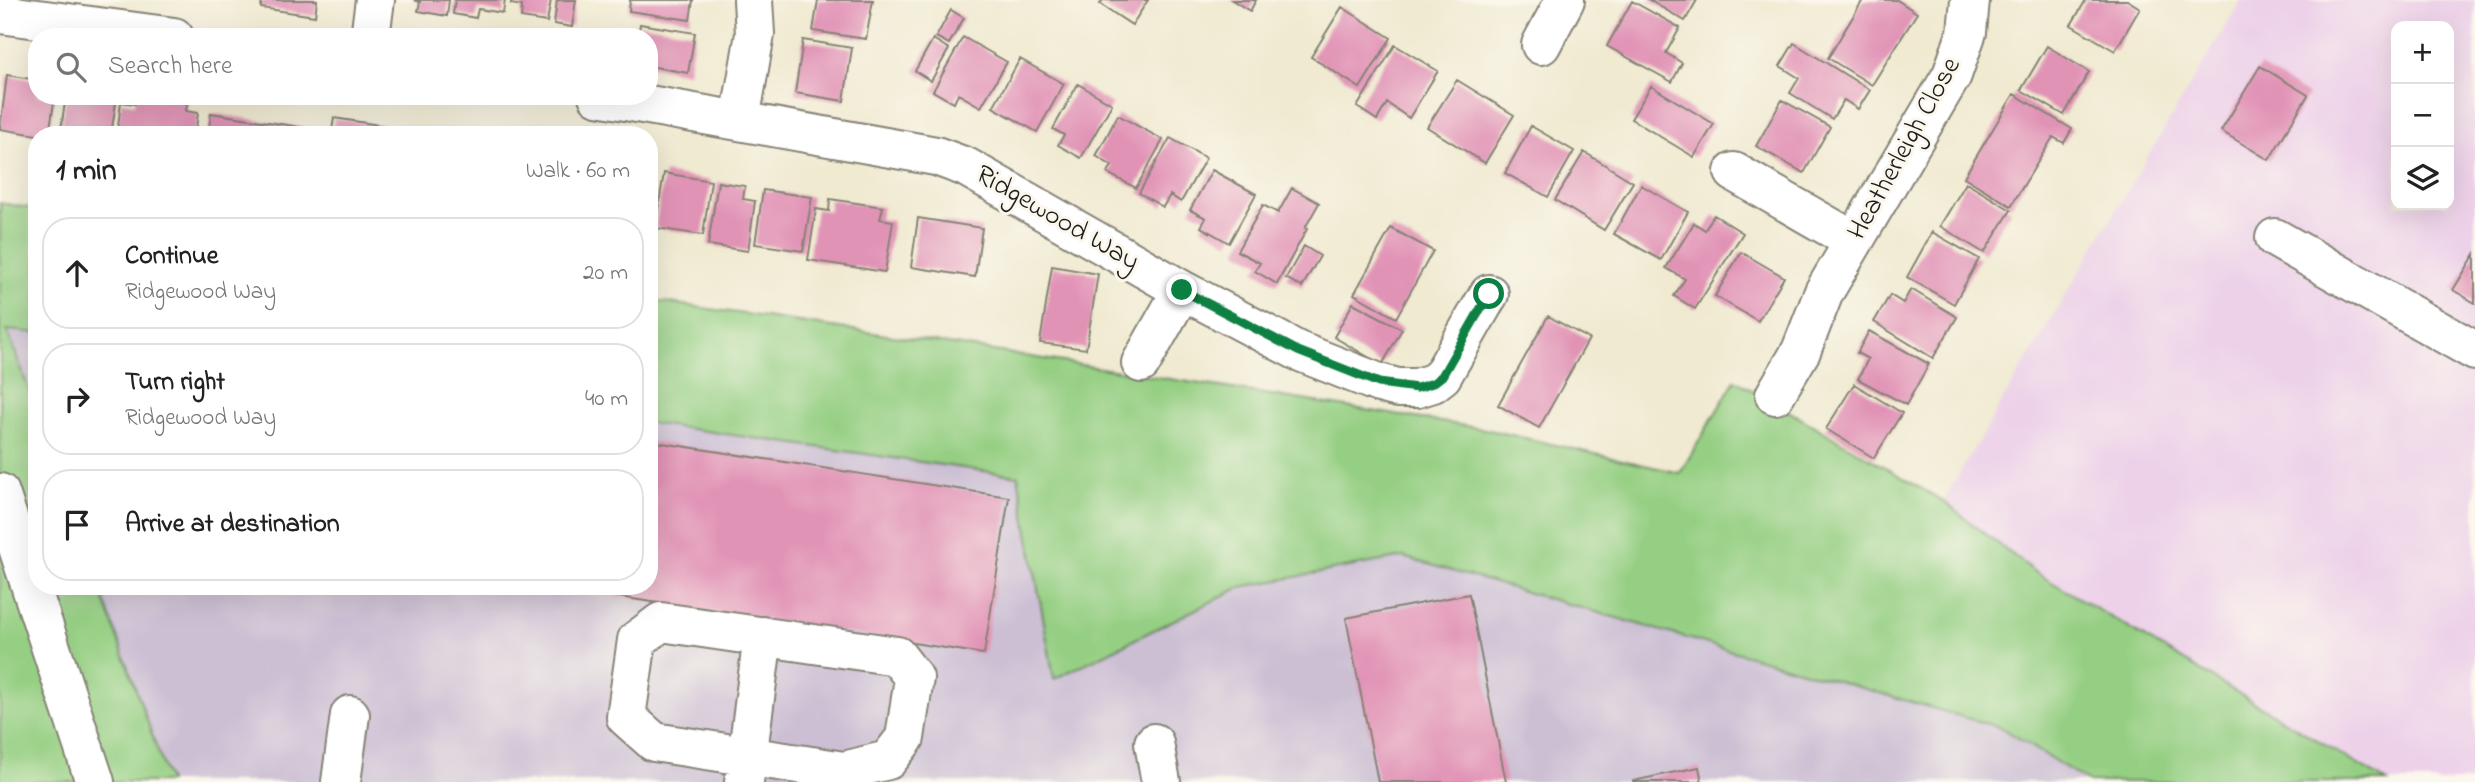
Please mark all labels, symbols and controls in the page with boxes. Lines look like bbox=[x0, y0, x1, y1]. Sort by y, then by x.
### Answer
map controls bbox=[2391, 21, 2454, 210]
button: + bbox=[2391, 21, 2454, 84]
search box bbox=[28, 28, 658, 105]
icon: search bbox=[52, 48, 90, 86]
text: Search here bbox=[108, 48, 233, 86]
street label: Heatherleigh Close bbox=[1838, 50, 1972, 248]
button: − bbox=[2391, 84, 2454, 147]
button: layers bbox=[2391, 147, 2454, 210]
text: 1 min bbox=[56, 150, 117, 194]
text: Walk · 60 m bbox=[526, 155, 630, 188]
street label: Ridgewood Way bbox=[967, 155, 1147, 283]
text: Continue bbox=[125, 238, 218, 276]
icon: ahead bbox=[58, 254, 96, 292]
text: 20 m bbox=[583, 257, 628, 290]
route end bbox=[1166, 274, 1197, 305]
text: Ridgewood Way bbox=[125, 276, 276, 309]
route start bbox=[1473, 278, 1504, 309]
text: Turn right bbox=[125, 364, 225, 402]
icon: right bbox=[58, 380, 96, 418]
text: 40 m bbox=[585, 383, 628, 416]
text: Ridgewood Way bbox=[125, 402, 276, 435]
icon: arrive bbox=[58, 506, 96, 544]
text: Arrive at destination bbox=[125, 506, 340, 544]

